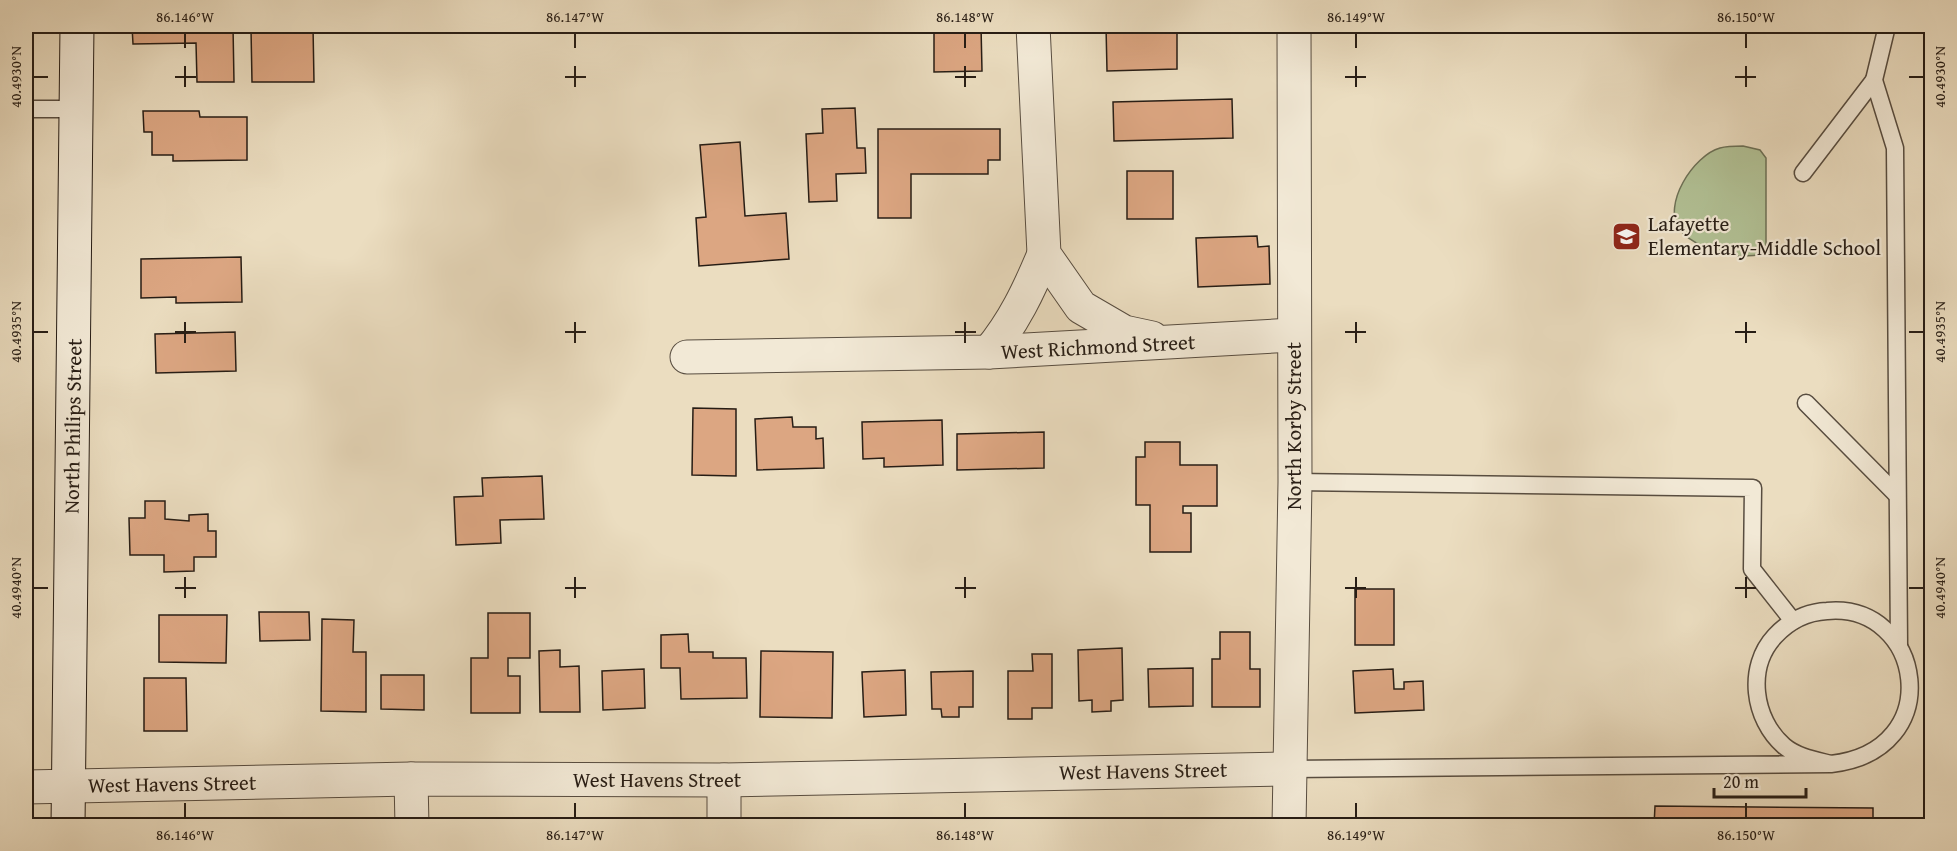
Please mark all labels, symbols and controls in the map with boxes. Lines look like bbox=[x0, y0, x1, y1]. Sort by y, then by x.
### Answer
text: 86.146°W bbox=[156, 6, 214, 27]
text: 86.147°W bbox=[546, 6, 604, 27]
text: 86.148°W bbox=[936, 6, 994, 27]
text: 86.149°W bbox=[1327, 6, 1385, 27]
text: 86.150°W bbox=[1717, 6, 1775, 27]
text: 40.4930°N bbox=[5, 46, 26, 108]
text: 40.4930°N bbox=[1929, 46, 1950, 108]
place label: Lafayette Elementary-Middle School bbox=[1648, 208, 1881, 263]
school or university icon: Lafayette Elementary-Middle School bbox=[1611, 220, 1643, 252]
text: 40.4935°N bbox=[5, 301, 26, 363]
text: 40.4935°N bbox=[1929, 301, 1950, 363]
street label: West Richmond Street bbox=[1000, 326, 1197, 367]
street label: North Philips Street bbox=[55, 338, 90, 514]
street label: North Korby Street bbox=[1278, 342, 1309, 510]
text: 40.4940°N bbox=[5, 557, 26, 619]
text: 40.4940°N bbox=[1929, 557, 1950, 619]
street label: West Havens Street bbox=[1058, 754, 1228, 787]
scale bar bbox=[1714, 761, 1806, 799]
street label: West Havens Street bbox=[573, 764, 742, 795]
street label: West Havens Street bbox=[87, 767, 257, 800]
text: 20 m bbox=[1723, 768, 1759, 795]
text: 86.146°W bbox=[156, 824, 214, 845]
text: 86.147°W bbox=[546, 824, 604, 845]
text: 86.148°W bbox=[936, 824, 994, 845]
text: 86.149°W bbox=[1327, 824, 1385, 845]
text: 86.150°W bbox=[1717, 824, 1775, 845]

